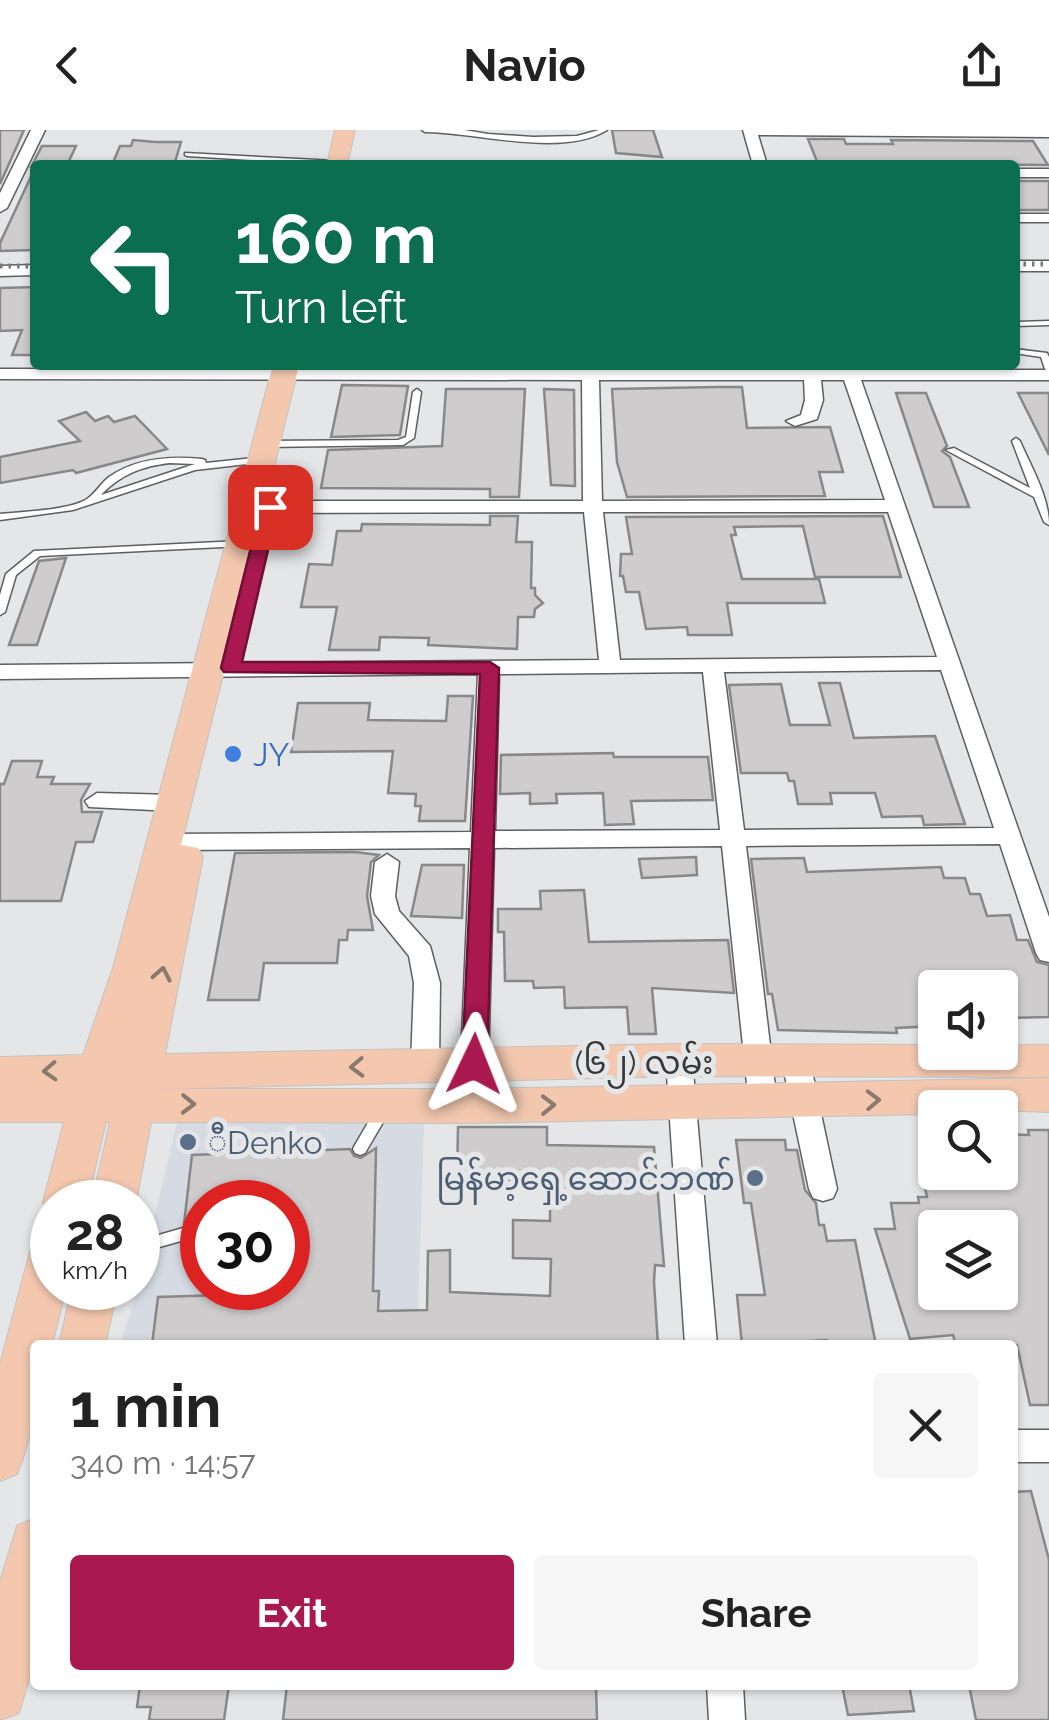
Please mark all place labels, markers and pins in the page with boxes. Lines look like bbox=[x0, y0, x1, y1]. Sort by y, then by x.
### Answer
pin bbox=[228, 465, 313, 550]
place label: JY bbox=[253, 736, 289, 773]
marker: JY bbox=[222, 743, 244, 765]
place label: ီDenko bbox=[208, 1121, 322, 1161]
marker: ီDenko bbox=[177, 1131, 199, 1153]
place label: မြန်မာ့ရှေ့ဆောင်ဘဏ် bbox=[436, 1156, 735, 1205]
marker: မြန်မာ့ရှေ့ဆောင်ဘဏ် bbox=[744, 1167, 766, 1189]

